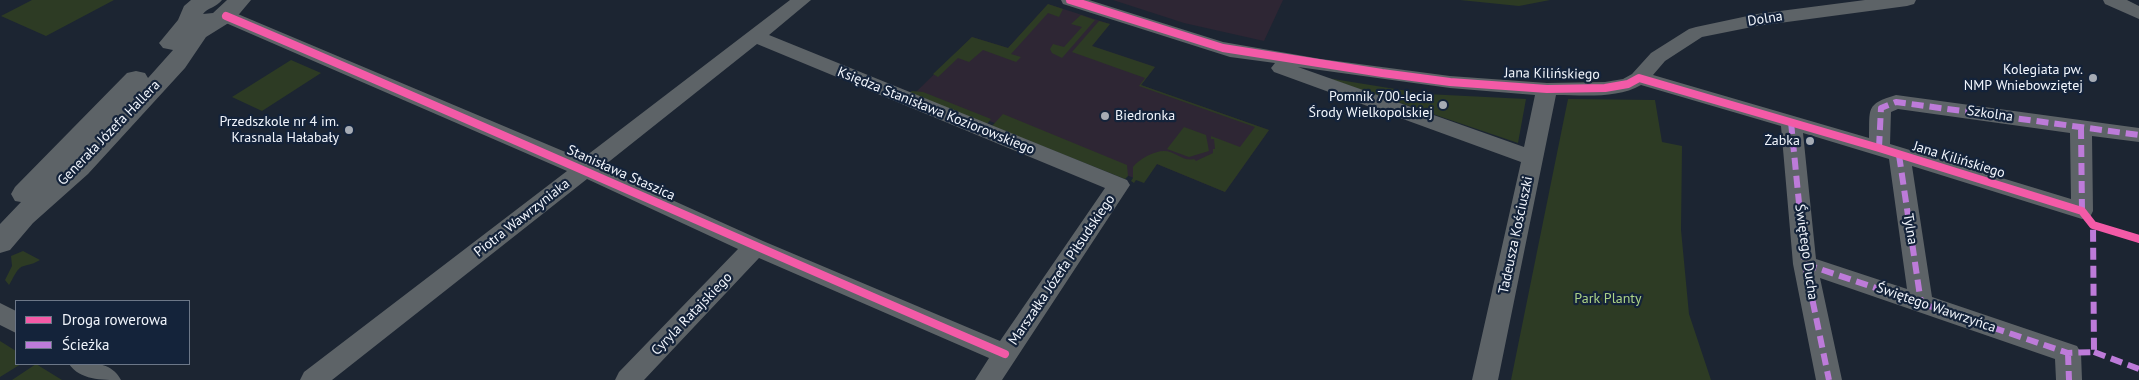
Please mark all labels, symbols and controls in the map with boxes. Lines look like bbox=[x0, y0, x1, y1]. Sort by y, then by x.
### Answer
street label: Dolna bbox=[1746, 8, 1784, 30]
place label: Kolegiata pw. NMP Wniebowziętej bbox=[1964, 62, 2083, 94]
street label: Księdza Stanisława Koziorowskiego bbox=[835, 64, 1037, 158]
street label: Jana Kilińskiego bbox=[1504, 65, 1600, 83]
marker: Kolegiata pw. NMP Wniebowziętej bbox=[2087, 72, 2099, 84]
street label: Generała Józefa Hallera bbox=[54, 77, 164, 189]
place label: Pomnik 700-lecia Środy Wielkopolskiej bbox=[1309, 89, 1433, 121]
marker: Pomnik 700-lecia Środy Wielkopolskiej bbox=[1437, 99, 1449, 111]
street label: Szkolna bbox=[1966, 102, 2014, 126]
place label: Biedronka bbox=[1115, 108, 1175, 124]
marker: Biedronka bbox=[1099, 110, 1111, 122]
place label: Przedszkole nr 4 im. Krasnala Hałabały bbox=[219, 114, 339, 146]
marker: Przedszkole nr 4 im. Krasnala Hałabały bbox=[343, 124, 355, 136]
place label: Żabka bbox=[1765, 133, 1800, 149]
marker: Żabka bbox=[1804, 135, 1816, 147]
street label: Jana Kilińskiego bbox=[1911, 138, 2007, 182]
street label: Stanisława Staszica bbox=[564, 142, 678, 204]
street label: Piotra Wawrzyniaka bbox=[471, 175, 573, 261]
street label: Tadeusza Kościuszki bbox=[1495, 175, 1537, 295]
street label: Marszałka Józefa Piłsudskiego bbox=[1005, 192, 1119, 348]
street label: Świętego Ducha bbox=[1791, 203, 1821, 301]
street label: Tylna bbox=[1899, 212, 1921, 246]
street label: Cyryla Ratajskiego bbox=[648, 269, 736, 359]
street label: Świętego Wawrzyńca bbox=[1874, 280, 1998, 336]
park label: Park Planty bbox=[1574, 291, 1642, 307]
legend bbox=[15, 300, 190, 365]
text: Droga rowerowa bbox=[62, 310, 167, 329]
text: Ścieżka bbox=[62, 335, 110, 354]

